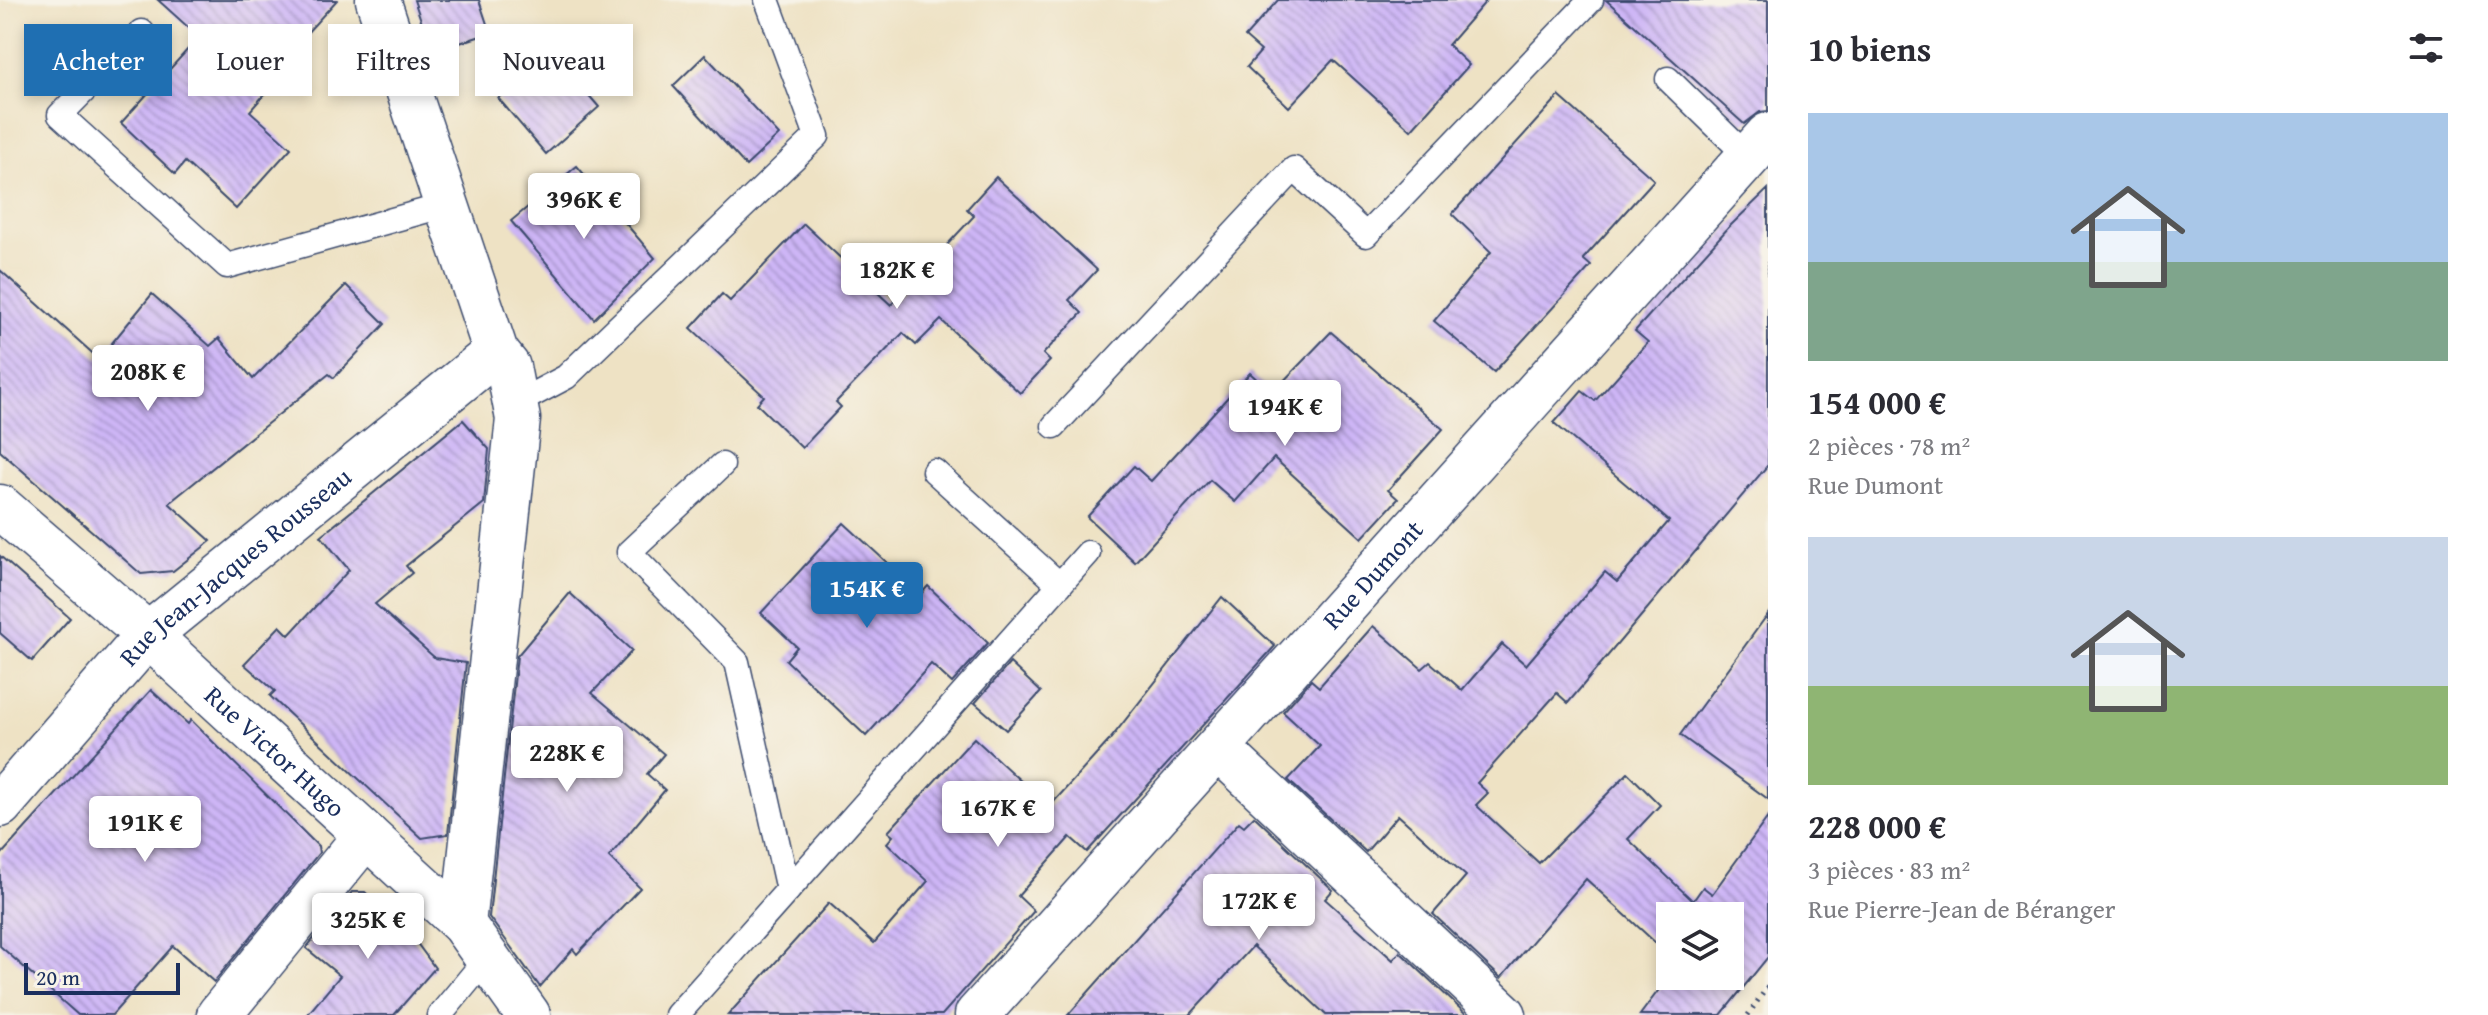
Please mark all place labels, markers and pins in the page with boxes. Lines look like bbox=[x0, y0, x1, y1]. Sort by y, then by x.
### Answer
pin: 396K € bbox=[519, 173, 649, 241]
pin: 182K € bbox=[832, 243, 962, 311]
pin: 208K € bbox=[83, 345, 213, 413]
pin: 194K € bbox=[1220, 380, 1350, 448]
pin: 154K € bbox=[802, 562, 932, 630]
pin: 228K € bbox=[502, 726, 632, 794]
pin: 167K € bbox=[933, 781, 1063, 849]
pin: 191K € bbox=[80, 796, 210, 864]
pin: 172K € bbox=[1194, 874, 1324, 942]
pin: 325K € bbox=[303, 893, 433, 961]

